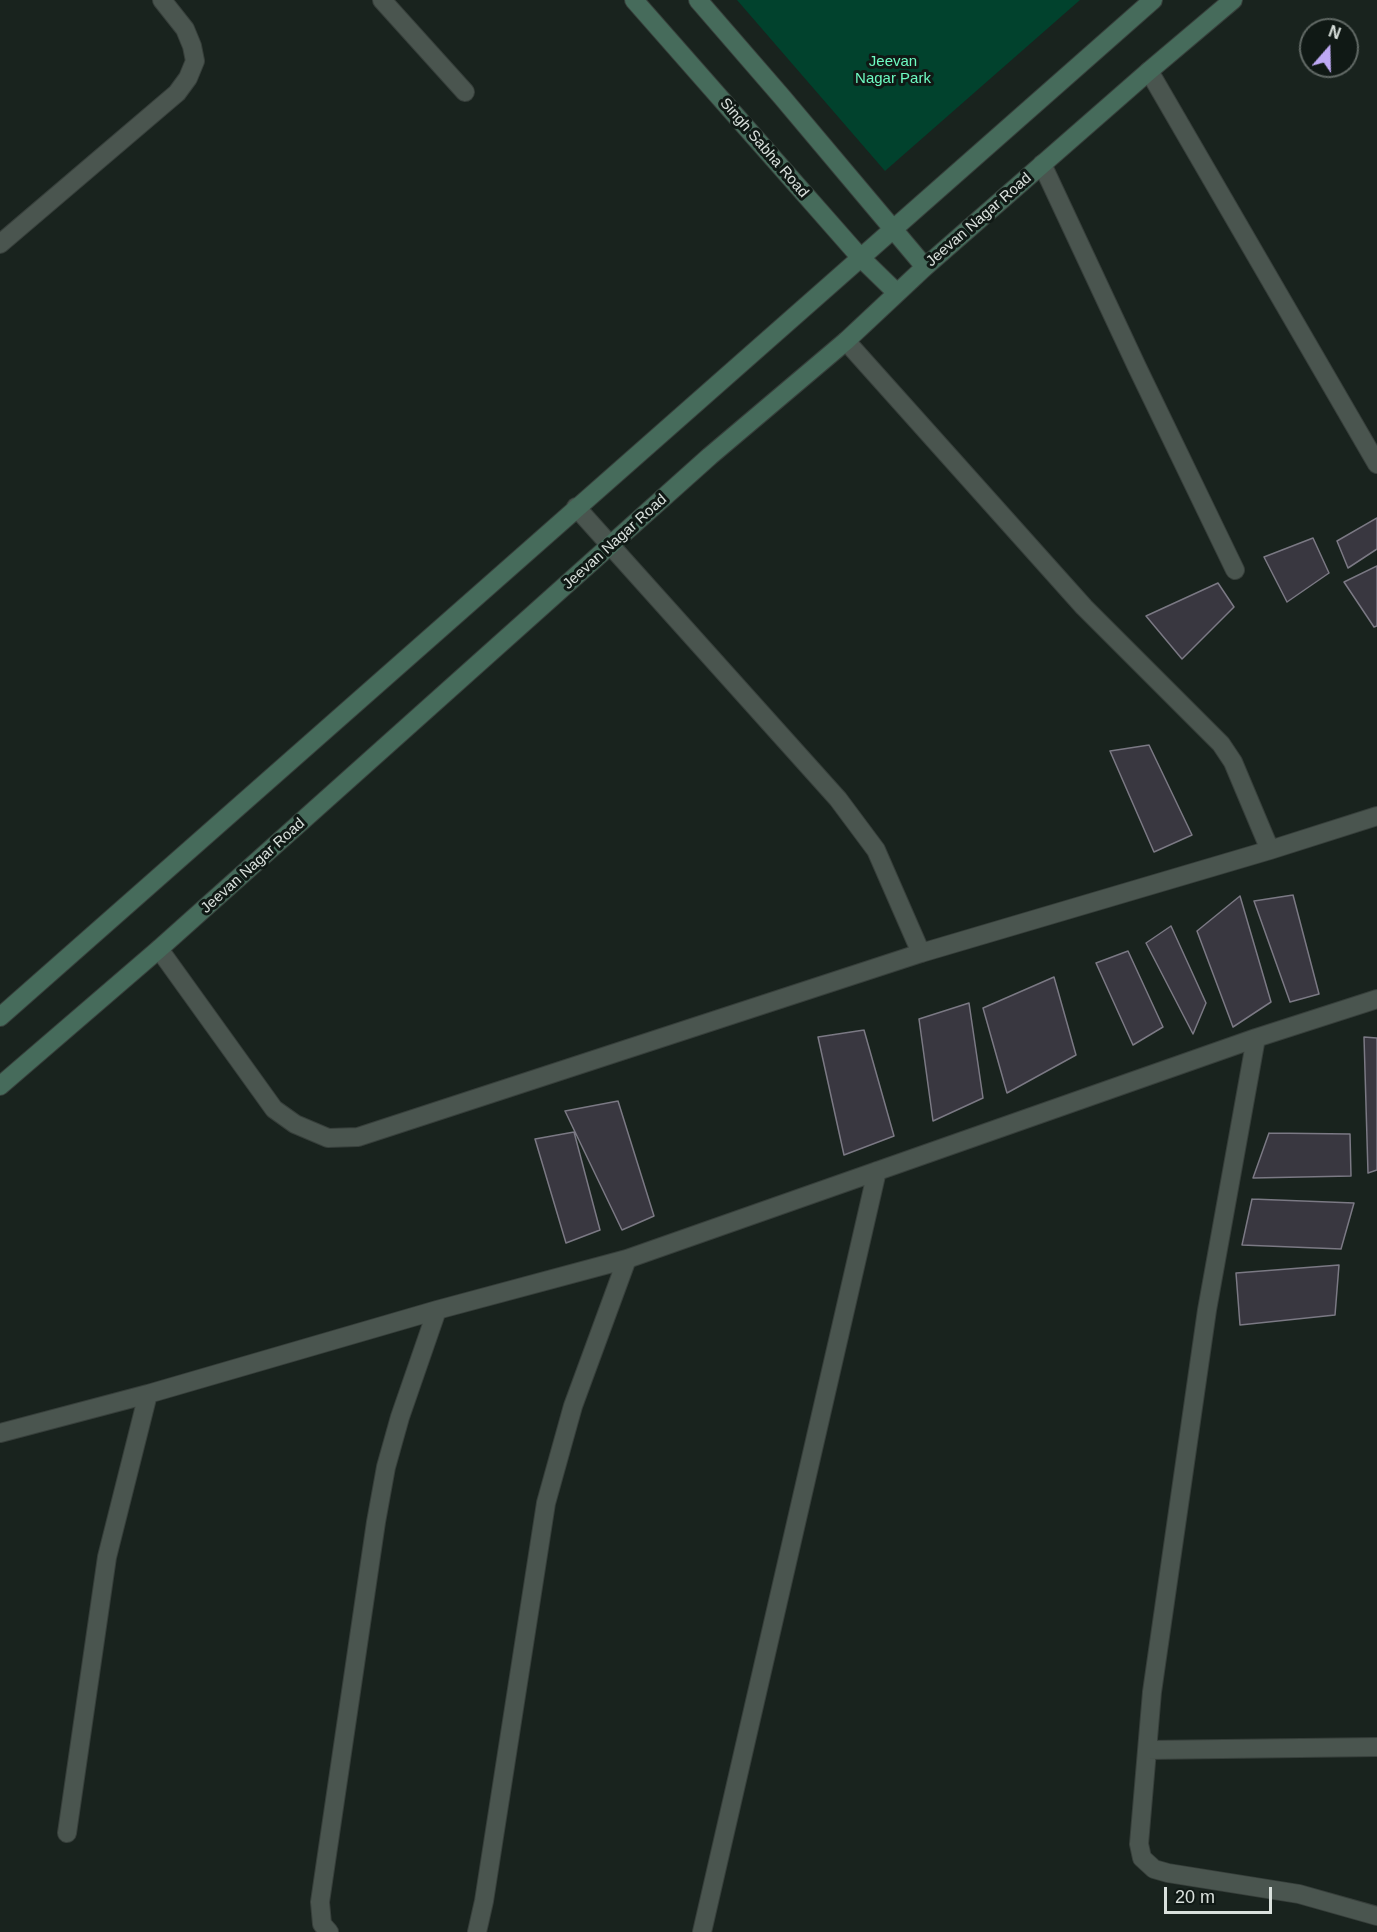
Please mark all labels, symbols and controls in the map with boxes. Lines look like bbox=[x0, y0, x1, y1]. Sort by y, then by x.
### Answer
north arrow bbox=[1299, 18, 1359, 78]
text: N bbox=[1326, 23, 1343, 42]
park label: Jeevan Nagar Park bbox=[855, 53, 931, 88]
street label: Singh Sabha Road bbox=[716, 95, 812, 201]
street label: Jeevan Nagar Road bbox=[923, 169, 1035, 271]
street label: Jeevan Nagar Road bbox=[559, 491, 671, 593]
street label: Jeevan Nagar Road bbox=[197, 815, 309, 917]
scale bar bbox=[1167, 1875, 1275, 1913]
text: 20 m bbox=[1175, 1887, 1215, 1907]

